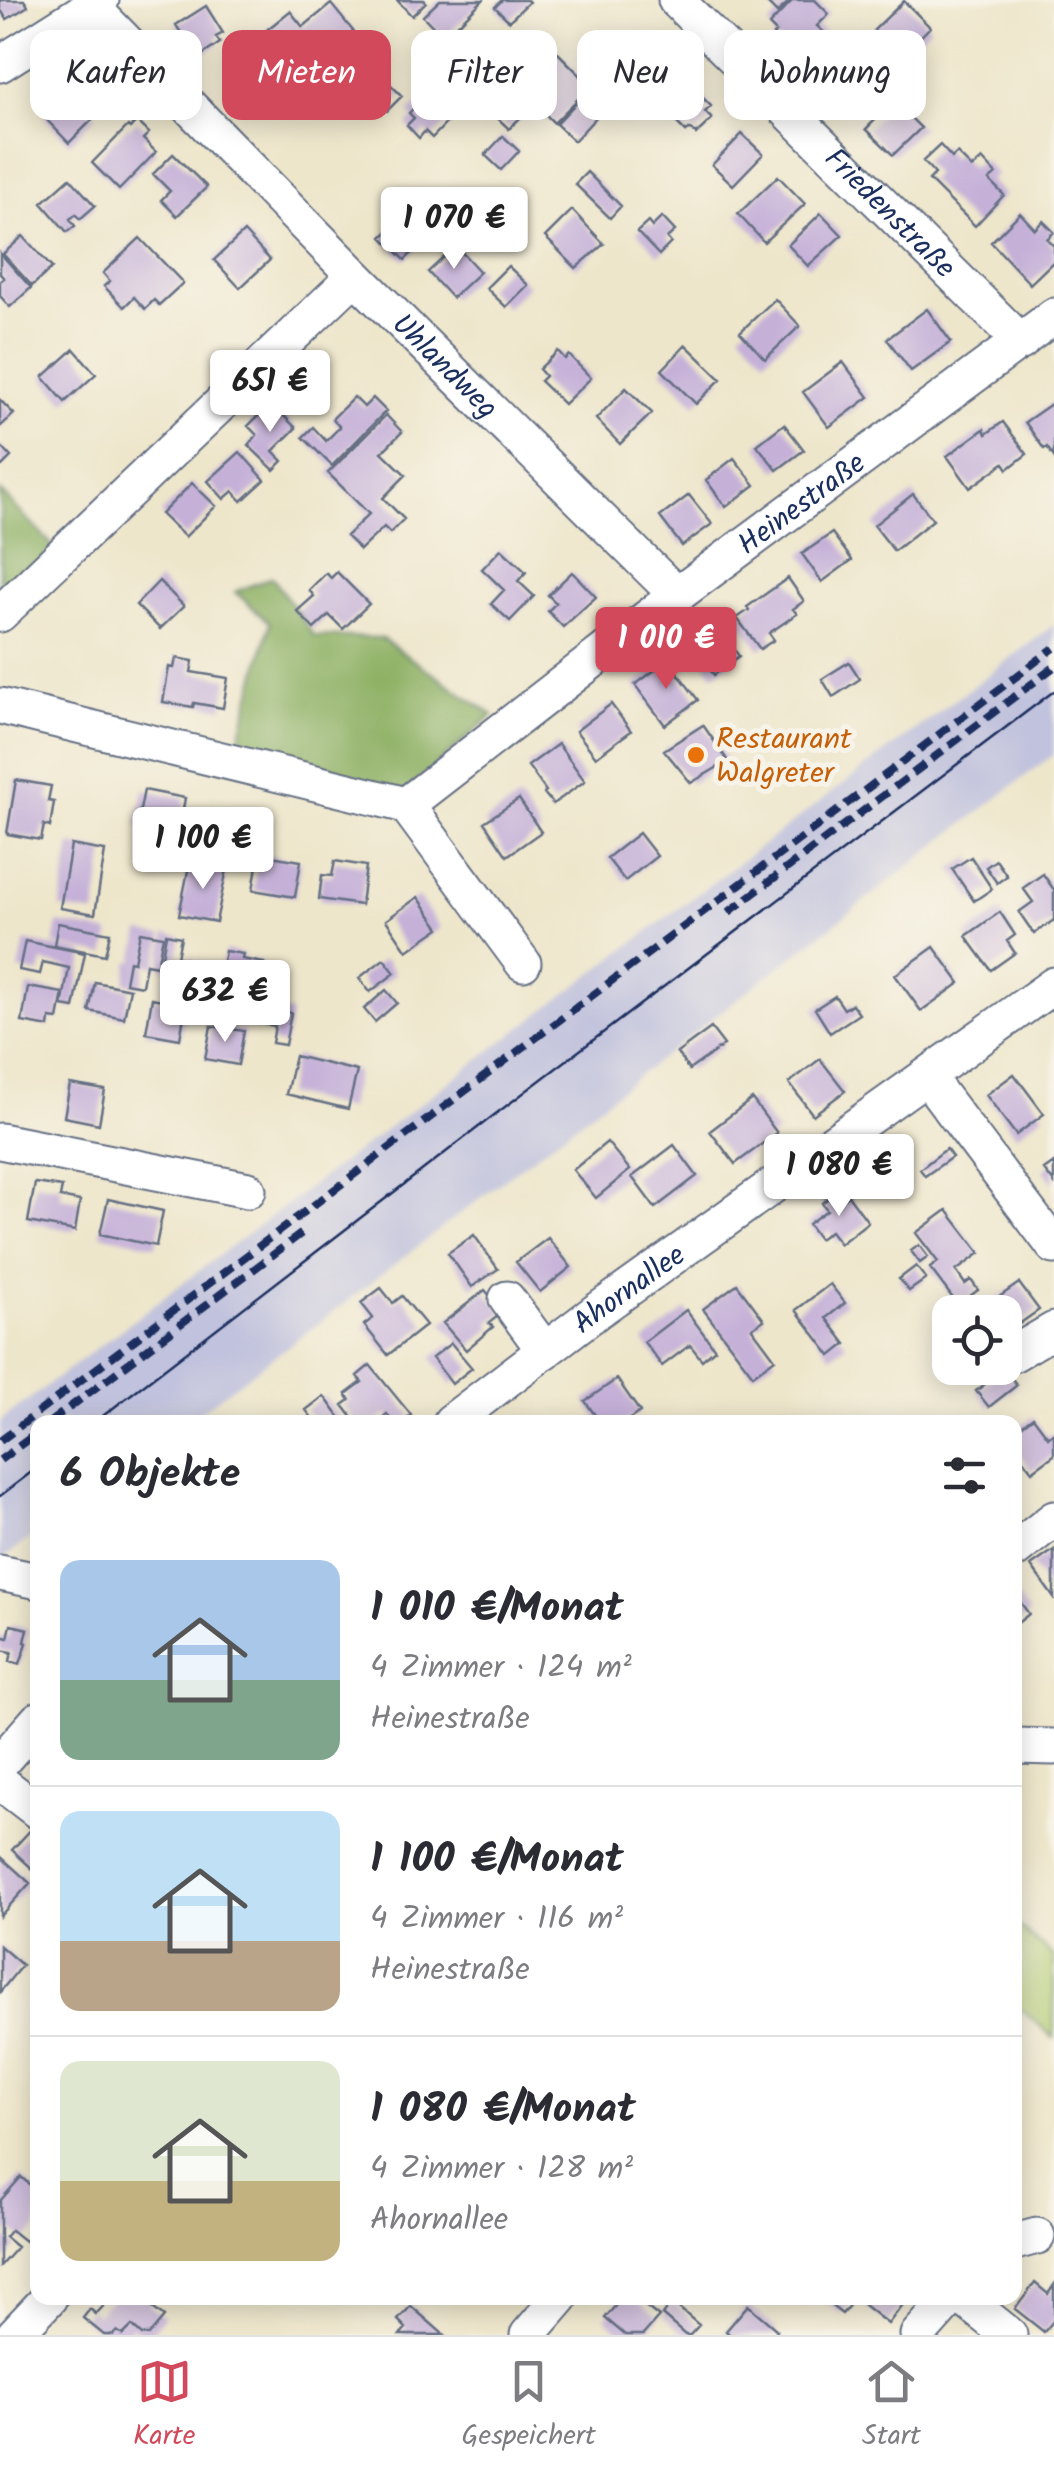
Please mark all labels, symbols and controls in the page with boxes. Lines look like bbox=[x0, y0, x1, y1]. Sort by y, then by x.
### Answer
chip: Kaufen bbox=[30, 30, 202, 120]
chip: Mieten bbox=[222, 30, 391, 120]
chip: Filter bbox=[411, 30, 557, 120]
chip: Neu bbox=[577, 30, 704, 120]
chip: Wohnung bbox=[724, 30, 926, 120]
street label: Friedenstraße bbox=[812, 137, 966, 291]
pin: 1 070 € bbox=[362, 187, 546, 272]
text: 1 070 € bbox=[403, 194, 505, 245]
street label: Uhlandweg bbox=[379, 303, 509, 431]
pin: 651 € bbox=[200, 350, 340, 435]
text: 651 € bbox=[232, 357, 308, 408]
street label: Heinestraße bbox=[728, 441, 877, 569]
pin: 1 010 € bbox=[574, 607, 758, 692]
text: 1 010 € bbox=[617, 614, 715, 665]
place label: Restaurant Walgreter bbox=[716, 716, 852, 798]
marker: Restaurant Walgreter bbox=[685, 744, 707, 766]
pin: 1 100 € bbox=[111, 807, 295, 892]
text: 1 100 € bbox=[154, 814, 252, 865]
pin: 632 € bbox=[155, 960, 295, 1045]
text: 632 € bbox=[182, 967, 268, 1018]
pin: 1 080 € bbox=[747, 1134, 931, 1219]
text: 1 080 € bbox=[786, 1141, 892, 1192]
street label: Ahornallee bbox=[563, 1233, 696, 1348]
map controls bbox=[932, 1295, 1022, 1385]
button: locate bbox=[932, 1295, 1022, 1385]
text: 6 Objekte bbox=[60, 1442, 240, 1509]
icon: filters bbox=[937, 1448, 992, 1503]
text: 1 010 €/Monat bbox=[370, 1576, 624, 1643]
icon: home bbox=[140, 1600, 260, 1720]
text: 4 Zimmer · 124 m² bbox=[370, 1643, 632, 1694]
text: Heinestraße bbox=[370, 1694, 530, 1745]
text: 1 100 €/Monat bbox=[370, 1827, 624, 1894]
icon: home bbox=[140, 1851, 260, 1971]
text: 4 Zimmer · 116 m² bbox=[370, 1894, 623, 1945]
text: Heinestraße bbox=[370, 1945, 530, 1996]
text: 1 080 €/Monat bbox=[370, 2077, 636, 2144]
icon: home bbox=[140, 2101, 260, 2221]
text: 4 Zimmer · 128 m² bbox=[370, 2144, 633, 2195]
text: Ahornallee bbox=[370, 2195, 508, 2246]
tab: Karte bbox=[133, 2354, 195, 2459]
tab: Gespeichert bbox=[461, 2354, 596, 2459]
tab: Start bbox=[862, 2354, 921, 2459]

